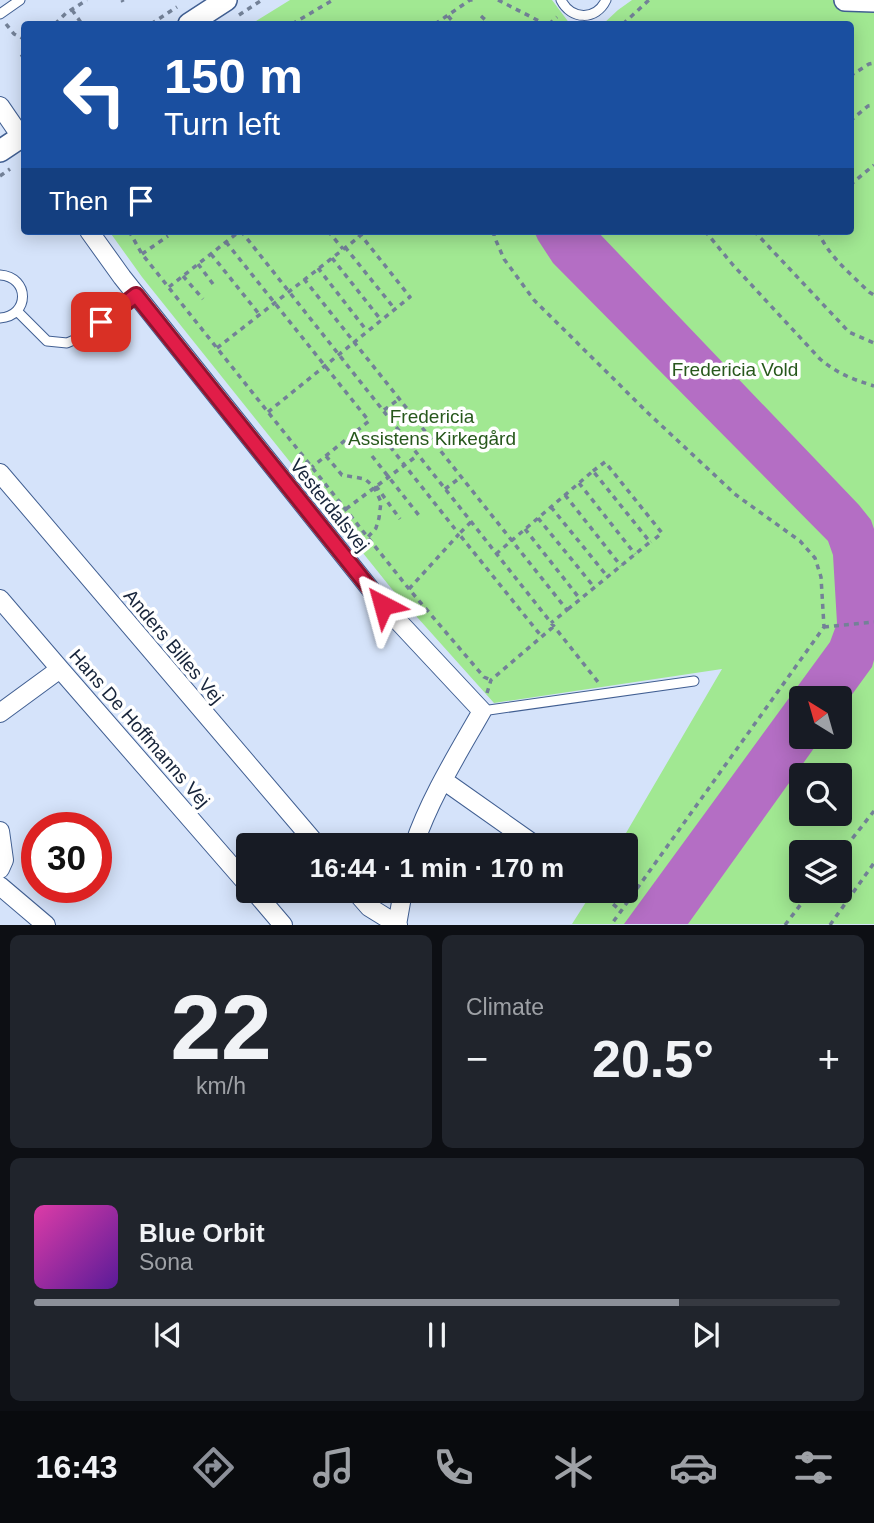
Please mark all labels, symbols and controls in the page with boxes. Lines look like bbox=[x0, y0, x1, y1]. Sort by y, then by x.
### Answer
icon: left bbox=[49, 49, 140, 140]
text: 150 m bbox=[164, 49, 303, 103]
text: Turn left bbox=[164, 106, 280, 142]
icon: arrive bbox=[122, 182, 160, 220]
text: Then bbox=[49, 186, 108, 216]
pin bbox=[71, 292, 131, 352]
icon: arrive bbox=[82, 303, 120, 341]
park label: Fredericia Vold bbox=[672, 359, 798, 380]
park label: Fredericia Assistens Kirkegård bbox=[348, 406, 516, 449]
street label: Vesterdalsvej bbox=[286, 455, 373, 556]
position arrow bbox=[346, 568, 420, 642]
street label: Anders Billes Vej bbox=[120, 585, 227, 708]
street label: Hans De Hoffmanns Vej bbox=[65, 645, 214, 812]
north arrow bbox=[789, 686, 852, 749]
map controls bbox=[789, 686, 852, 903]
button: search bbox=[789, 763, 852, 826]
speed limit sign: 30 bbox=[21, 812, 112, 903]
button: layers bbox=[789, 840, 852, 903]
text: 16:44 · 1 min · 170 m bbox=[310, 853, 564, 883]
text: 22 bbox=[170, 977, 272, 1078]
text: Climate bbox=[466, 994, 544, 1020]
text: 20.5° bbox=[592, 1030, 714, 1088]
text: − bbox=[466, 1038, 488, 1080]
text: + bbox=[818, 1038, 840, 1080]
text: km/h bbox=[196, 1073, 246, 1099]
text: Blue Orbit bbox=[139, 1218, 265, 1248]
text: Sona bbox=[139, 1249, 193, 1275]
icon: previous bbox=[149, 1316, 187, 1354]
icon: pause bbox=[418, 1316, 456, 1354]
icon: next bbox=[687, 1316, 725, 1354]
icon: directions bbox=[189, 1443, 238, 1492]
icon: music bbox=[309, 1443, 358, 1492]
icon: phone bbox=[429, 1443, 478, 1492]
icon: climate bbox=[549, 1443, 598, 1492]
icon: car bbox=[669, 1443, 718, 1492]
icon: filters bbox=[789, 1443, 838, 1492]
text: 16:43 bbox=[36, 1449, 117, 1485]

